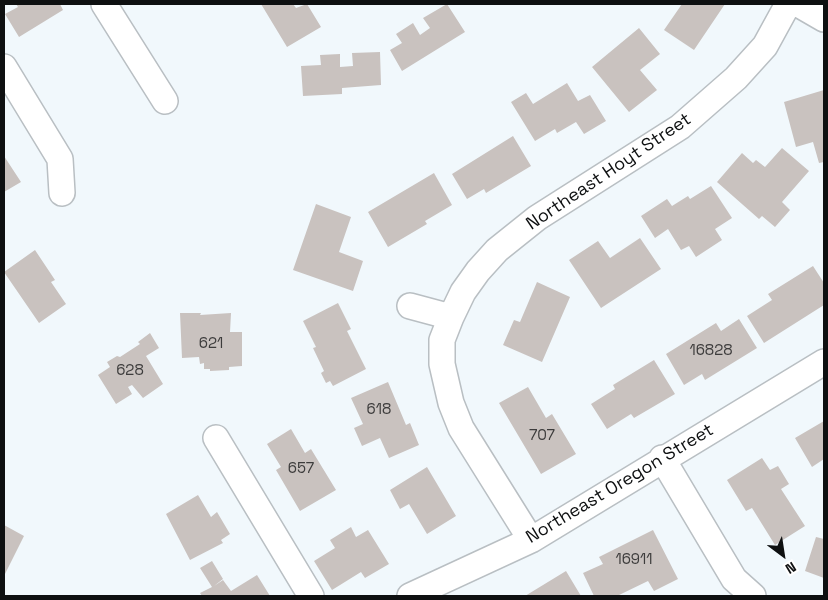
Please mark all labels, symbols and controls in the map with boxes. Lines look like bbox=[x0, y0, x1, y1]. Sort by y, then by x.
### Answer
street label: Northeast Hoyt Street bbox=[522, 109, 696, 235]
house number: 621 bbox=[199, 335, 223, 353]
house number: 16828 bbox=[689, 342, 733, 360]
house number: 628 bbox=[116, 362, 144, 380]
house number: 618 bbox=[367, 401, 391, 419]
street label: Northeast Oregon Street bbox=[522, 419, 718, 549]
house number: 707 bbox=[529, 427, 555, 445]
house number: 657 bbox=[288, 460, 314, 478]
north arrow bbox=[758, 530, 808, 580]
house number: 16911 bbox=[615, 551, 653, 569]
text: N bbox=[782, 558, 799, 578]

